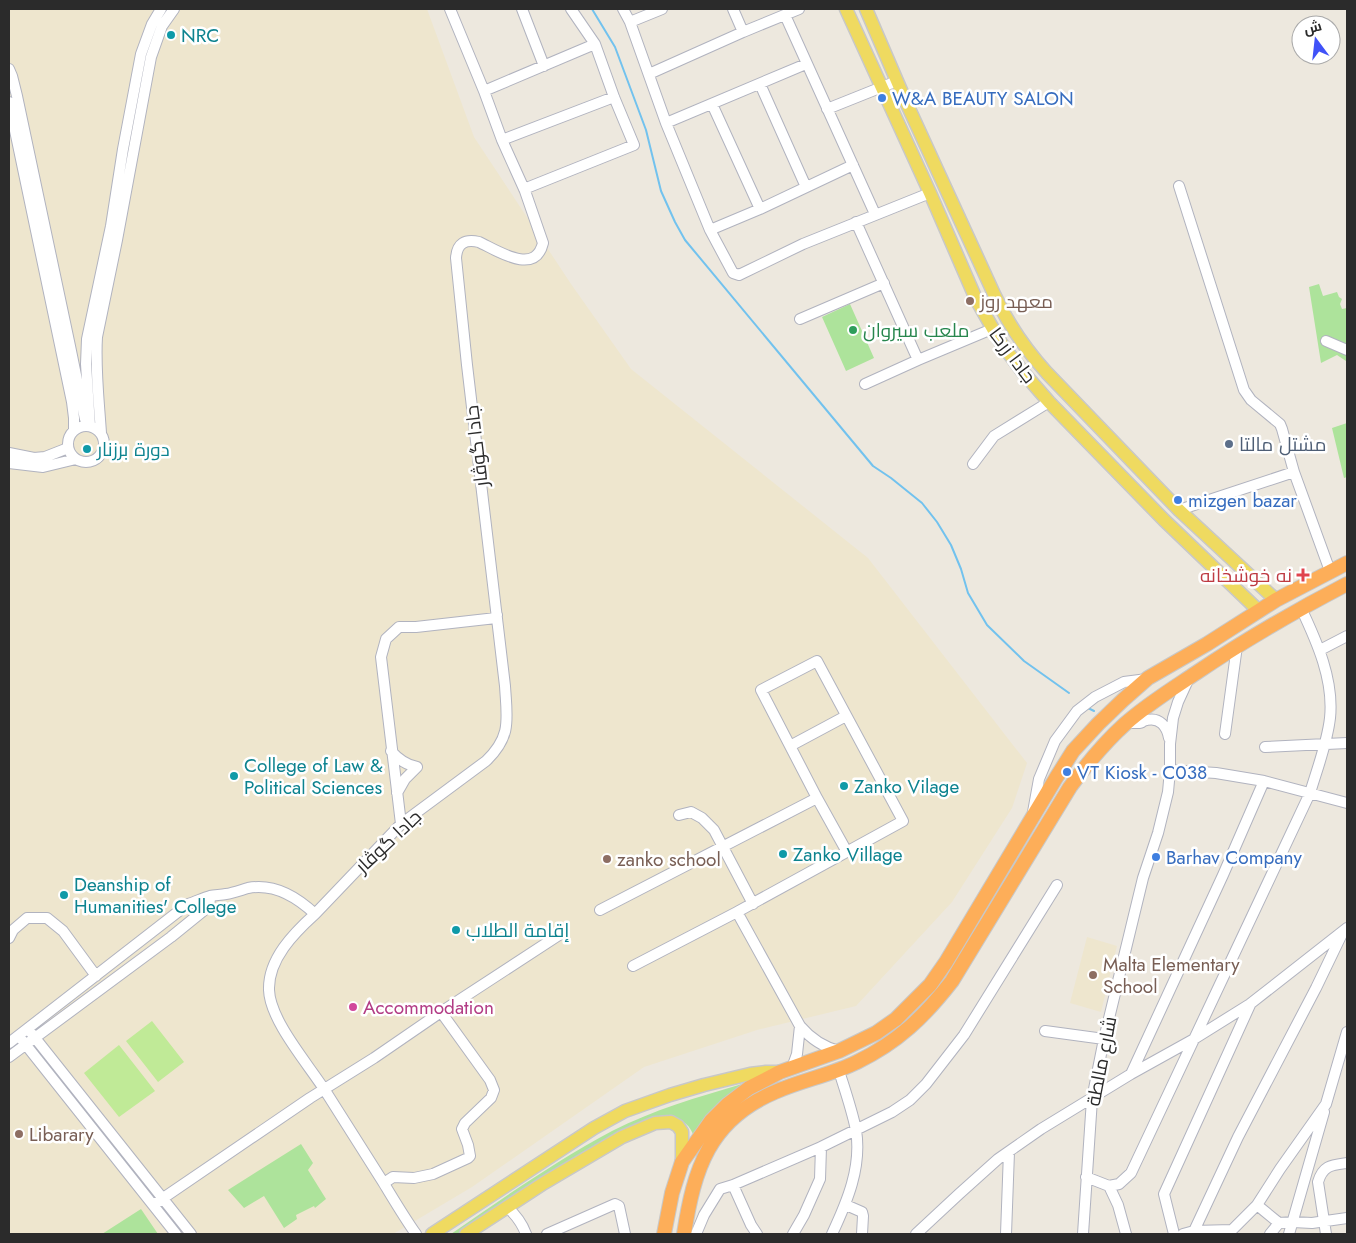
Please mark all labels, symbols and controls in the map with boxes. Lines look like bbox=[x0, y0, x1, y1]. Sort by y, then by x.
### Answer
north arrow bbox=[1291, 15, 1341, 65]
text: ش bbox=[1301, 15, 1324, 39]
place label: NRC bbox=[181, 22, 219, 49]
marker: NRC bbox=[165, 29, 177, 41]
place label: W&A BEAUTY SALON bbox=[892, 85, 1074, 112]
marker: W&A BEAUTY SALON bbox=[876, 92, 888, 104]
place label: معهد روز bbox=[979, 288, 1053, 315]
marker: معهد روز bbox=[964, 295, 976, 307]
place label: ملعب سيروان bbox=[863, 317, 969, 344]
street label: جادا زرکا bbox=[983, 322, 1043, 389]
marker: ملعب سيروان bbox=[847, 324, 859, 336]
street label: جادا گوڤار bbox=[458, 404, 495, 489]
place label: مشتل مالتا bbox=[1239, 431, 1326, 458]
place label: دورة برزنار bbox=[96, 436, 170, 463]
marker: مشتل مالتا bbox=[1223, 438, 1235, 450]
marker: دورة برزنار bbox=[81, 443, 93, 455]
place label: mizgen bazar bbox=[1188, 487, 1297, 514]
marker: mizgen bazar bbox=[1172, 494, 1184, 506]
place label: نه خوشخانه bbox=[1200, 562, 1292, 589]
marker: نه خوشخانه bbox=[1296, 568, 1310, 582]
place label: College of Law & Political Sciences bbox=[244, 752, 383, 801]
place label: VT Kiosk - C038 bbox=[1077, 759, 1207, 786]
marker: VT Kiosk - C038 bbox=[1061, 766, 1073, 778]
marker: College of Law & Political Sciences bbox=[228, 770, 240, 782]
place label: Zanko Vilage bbox=[854, 773, 959, 800]
marker: Zanko Vilage bbox=[838, 780, 850, 792]
street label: جادا گوڤار bbox=[348, 803, 428, 880]
place label: Zanko Village bbox=[793, 841, 903, 868]
place label: Barhav Company bbox=[1166, 844, 1302, 871]
place label: zanko school bbox=[617, 846, 721, 873]
marker: Zanko Village bbox=[777, 848, 789, 860]
marker: Barhav Company bbox=[1150, 851, 1162, 863]
marker: zanko school bbox=[601, 853, 613, 865]
place label: Deanship of Humanities' College bbox=[74, 871, 237, 920]
marker: Deanship of Humanities' College bbox=[58, 889, 70, 901]
place label: إقامة الطلاب bbox=[466, 917, 569, 944]
marker: إقامة الطلاب bbox=[450, 924, 462, 936]
place label: Malta Elementary School bbox=[1103, 951, 1240, 1000]
marker: Malta Elementary School bbox=[1087, 969, 1099, 981]
place label: Accommodation bbox=[363, 994, 494, 1021]
marker: Accommodation bbox=[347, 1001, 359, 1013]
street label: شارع مالطة bbox=[1080, 1014, 1123, 1108]
place label: Libarary bbox=[29, 1121, 94, 1148]
marker: Libarary bbox=[13, 1128, 25, 1140]

